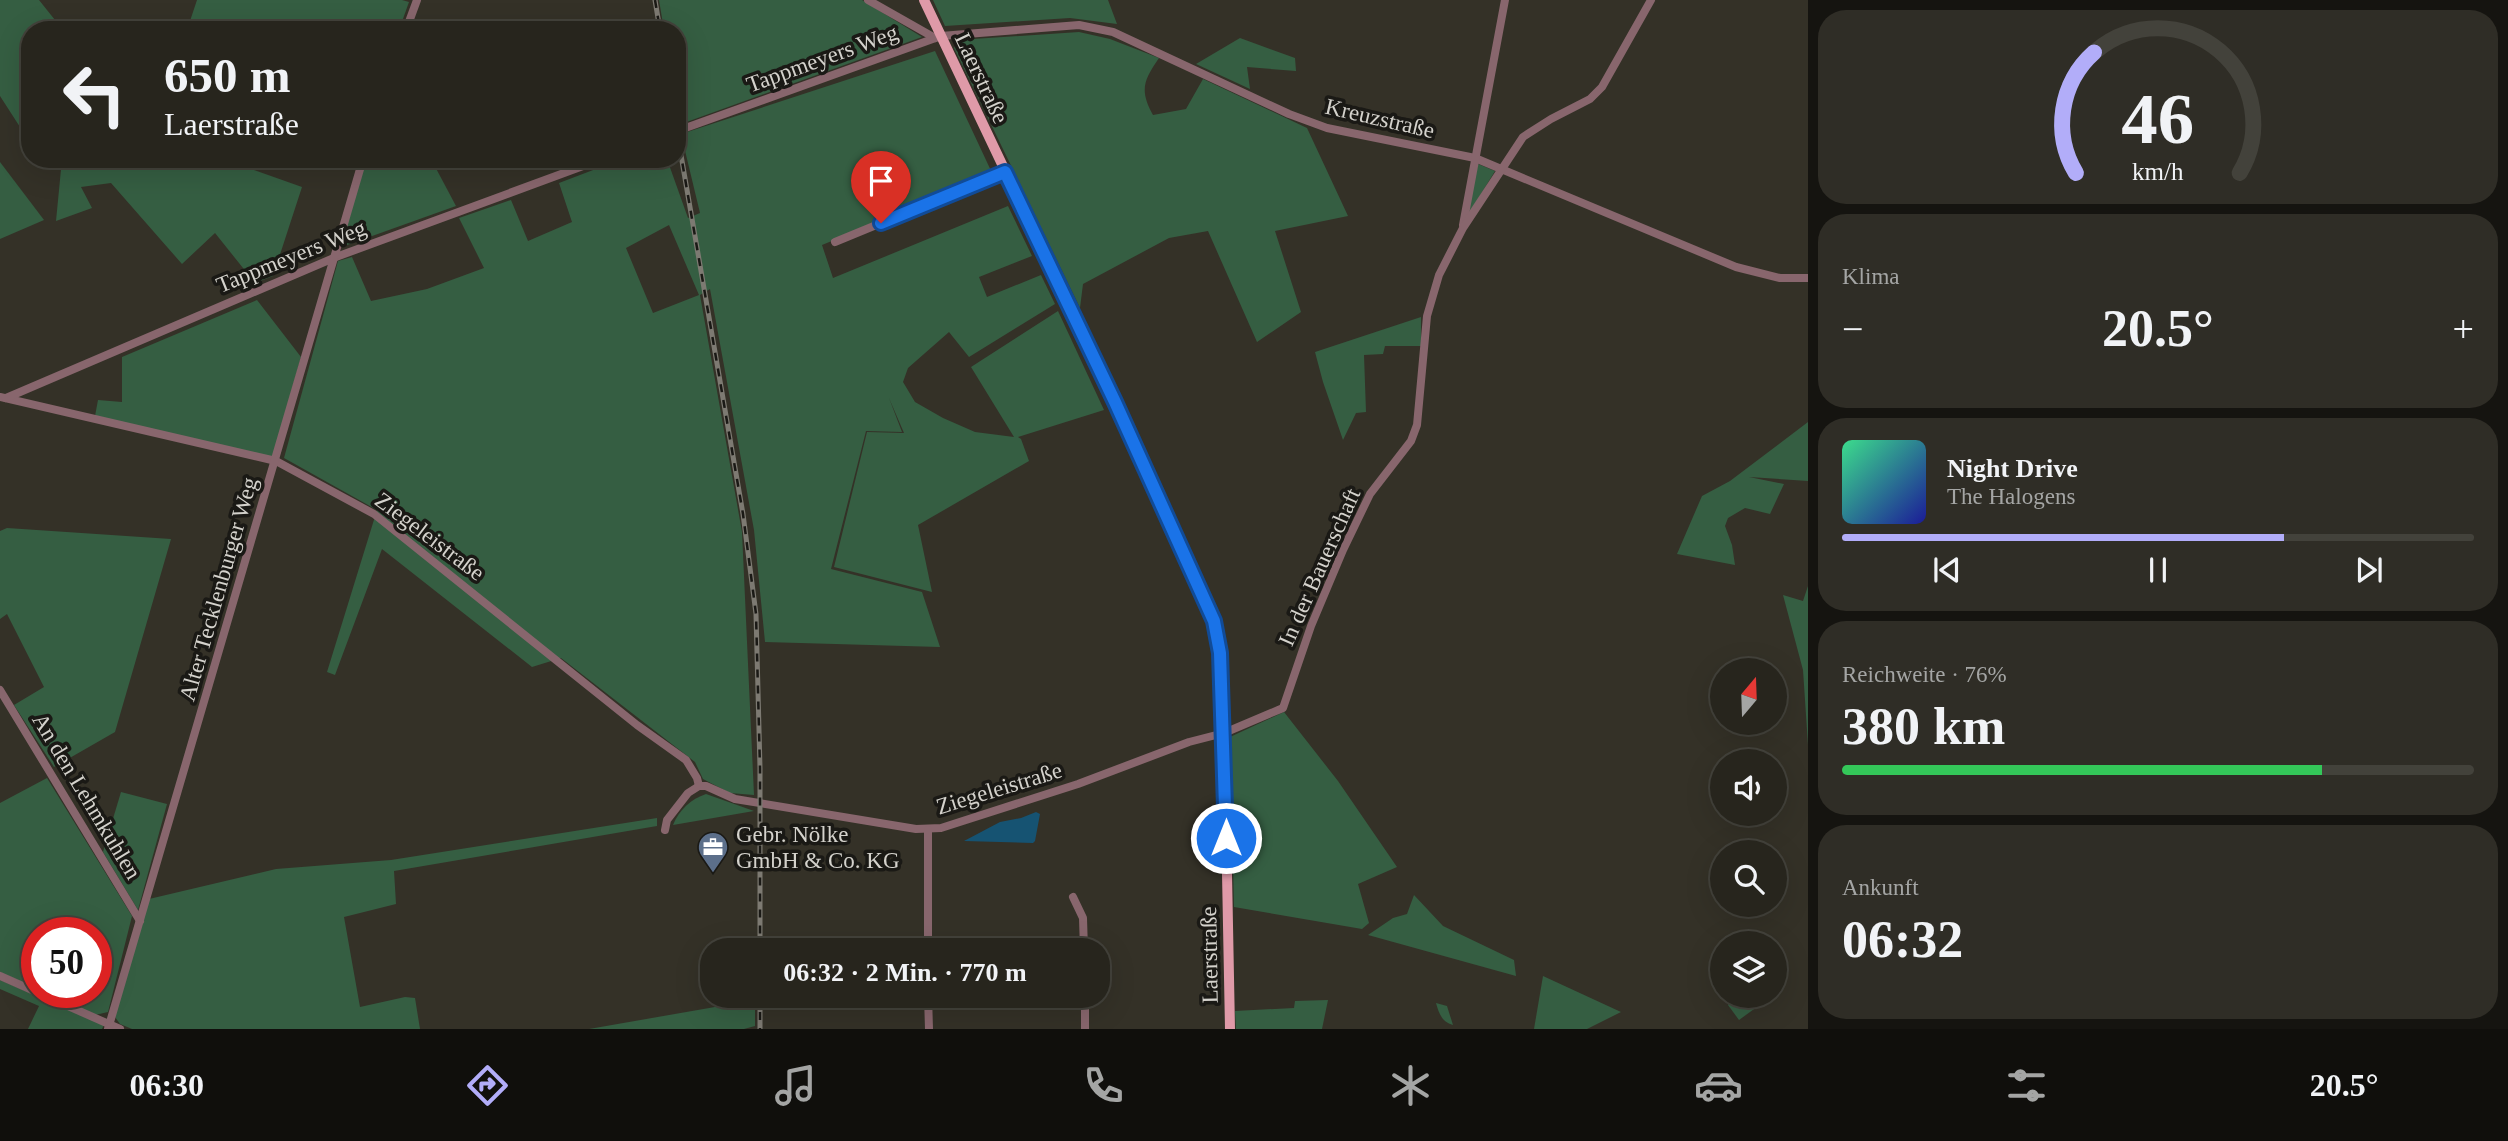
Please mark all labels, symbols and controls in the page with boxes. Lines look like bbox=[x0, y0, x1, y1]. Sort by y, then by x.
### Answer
street label: Tappmeyers Weg bbox=[743, 19, 902, 97]
street label: Laerstraße bbox=[950, 29, 1013, 127]
text: 650 m bbox=[164, 48, 291, 103]
icon: left bbox=[49, 49, 140, 140]
text: 46 bbox=[2122, 78, 2194, 159]
street label: Kreuzstraße bbox=[1323, 94, 1437, 143]
text: Laerstraße bbox=[164, 106, 299, 142]
pin bbox=[851, 151, 911, 223]
text: km/h bbox=[2132, 158, 2184, 185]
icon: arrive bbox=[862, 162, 900, 200]
street label: Tappmeyers Weg bbox=[213, 215, 370, 298]
text: Klima bbox=[1842, 264, 1900, 289]
text: 20.5° bbox=[2102, 300, 2214, 357]
text: − bbox=[1842, 308, 1863, 350]
text: + bbox=[2453, 308, 2474, 350]
text: Night Drive bbox=[1947, 454, 2078, 483]
street label: Alter Tecklenburger Weg bbox=[175, 474, 263, 704]
street label: In der Bauerschaft bbox=[1273, 484, 1366, 650]
text: The Halogens bbox=[1947, 484, 2075, 509]
street label: Ziegeleistraße bbox=[370, 487, 489, 586]
icon: previous bbox=[1928, 551, 1966, 589]
icon: pause bbox=[2139, 551, 2177, 589]
icon: next bbox=[2350, 551, 2388, 589]
north arrow bbox=[1710, 658, 1787, 735]
map controls bbox=[1710, 658, 1787, 1008]
text: Reichweite · 76% bbox=[1842, 662, 2007, 687]
text: 380 km bbox=[1842, 698, 2005, 755]
street label: An den Lehmkuhlen bbox=[27, 709, 146, 884]
button: sound bbox=[1710, 749, 1787, 826]
street label: Ziegeleistraße bbox=[933, 757, 1065, 819]
position arrow bbox=[1189, 801, 1263, 875]
place label: Gebr. Nölke GmbH & Co. KG bbox=[736, 822, 900, 873]
office icon: Gebr. Nölke GmbH & Co. KG bbox=[696, 830, 730, 874]
button: search bbox=[1710, 840, 1787, 917]
text: Ankunft bbox=[1842, 875, 1919, 900]
street label: Laerstraße bbox=[1196, 906, 1223, 1004]
text: 06:32 bbox=[1842, 911, 1963, 968]
speed limit sign: 50 bbox=[21, 917, 112, 1008]
button: layers bbox=[1710, 931, 1787, 1008]
text: 06:32 · 2 Min. · 770 m bbox=[783, 958, 1027, 987]
icon: directions bbox=[463, 1061, 512, 1110]
icon: music bbox=[771, 1061, 820, 1110]
icon: phone bbox=[1079, 1061, 1128, 1110]
icon: climate bbox=[1386, 1061, 1435, 1110]
icon: car bbox=[1694, 1061, 1743, 1110]
icon: filters bbox=[2002, 1061, 2051, 1110]
text: 06:30 bbox=[129, 1067, 204, 1103]
text: 20.5° bbox=[2310, 1067, 2379, 1103]

